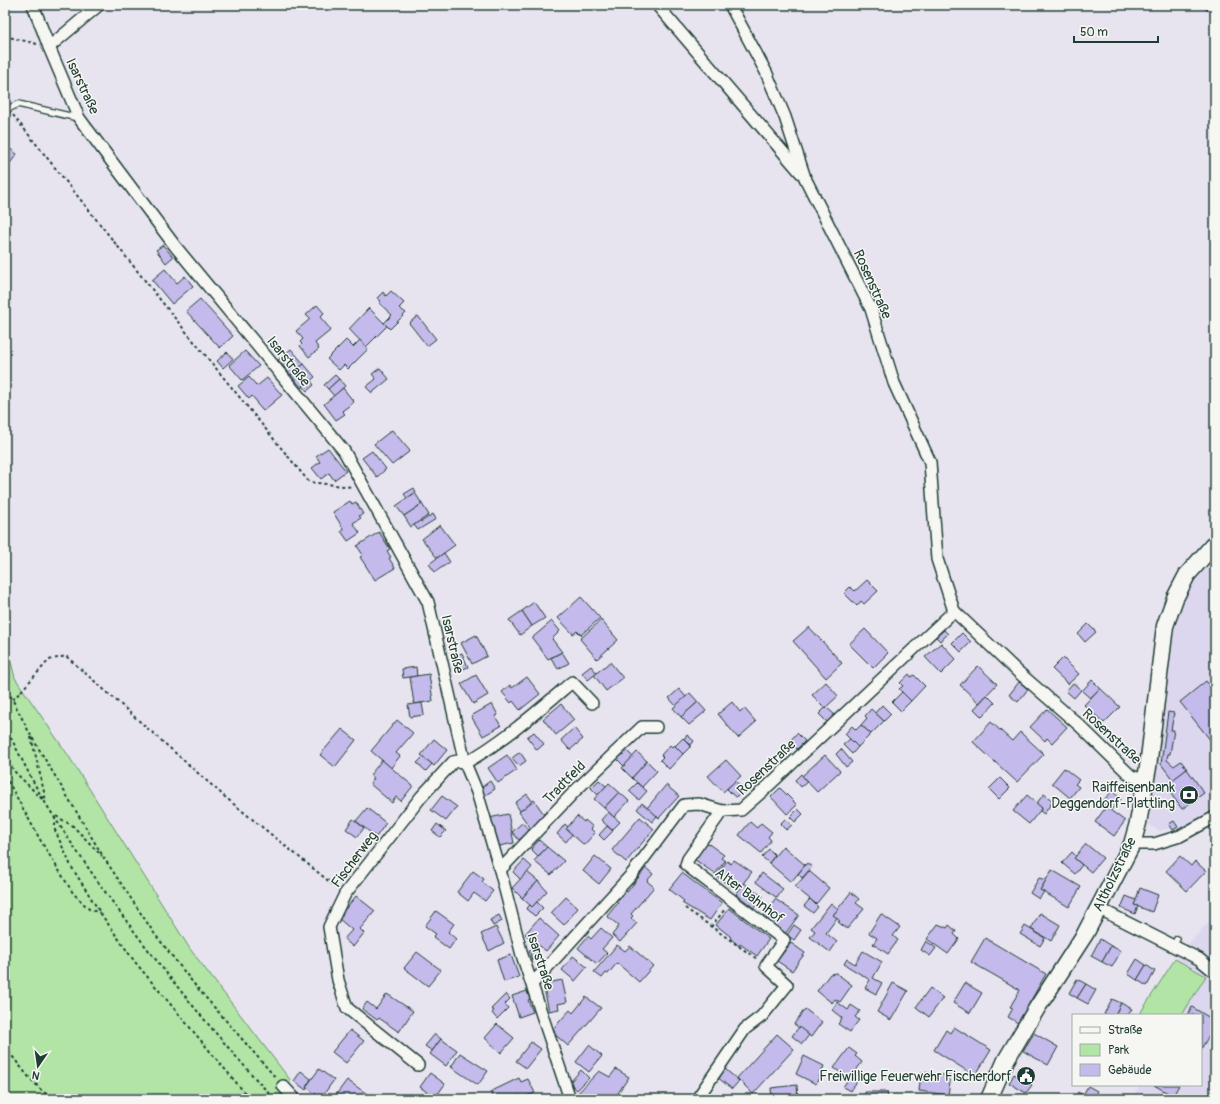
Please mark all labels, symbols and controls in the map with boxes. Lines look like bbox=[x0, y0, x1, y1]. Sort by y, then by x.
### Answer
scale bar bbox=[1074, 18, 1158, 44]
text: 50 m bbox=[1080, 25, 1108, 40]
street label: Isarstraße bbox=[62, 56, 103, 117]
street label: Rosenstraße bbox=[850, 247, 895, 322]
street label: Isarstraße bbox=[263, 333, 314, 390]
street label: Isarstraße bbox=[438, 613, 468, 675]
street label: Rosenstraße bbox=[1079, 705, 1145, 768]
street label: Rosenstraße bbox=[733, 736, 799, 799]
street label: Tradtfeld bbox=[539, 757, 589, 807]
place label: Raiffeisenbank Deggendorf-Plattling bbox=[1051, 779, 1175, 812]
bank icon: Raiffeisenbank Deggendorf-Plattling bbox=[1178, 784, 1200, 806]
street label: Fischerweg bbox=[328, 828, 381, 891]
street label: Altholzstraße bbox=[1089, 834, 1140, 914]
street label: Alter Bahnhof bbox=[712, 864, 788, 927]
street label: Isarstraße bbox=[523, 930, 558, 992]
legend bbox=[1072, 1014, 1202, 1086]
text: Straße bbox=[1108, 1023, 1142, 1038]
text: Park bbox=[1108, 1043, 1129, 1058]
north arrow bbox=[18, 1046, 58, 1086]
text: Gebäude bbox=[1108, 1063, 1152, 1078]
public building icon: Freiwillige Feuerwehr Fischerdorf bbox=[1015, 1065, 1037, 1087]
text: N bbox=[30, 1068, 41, 1082]
place label: Freiwillige Feuerwehr Fischerdorf bbox=[819, 1068, 1012, 1085]

